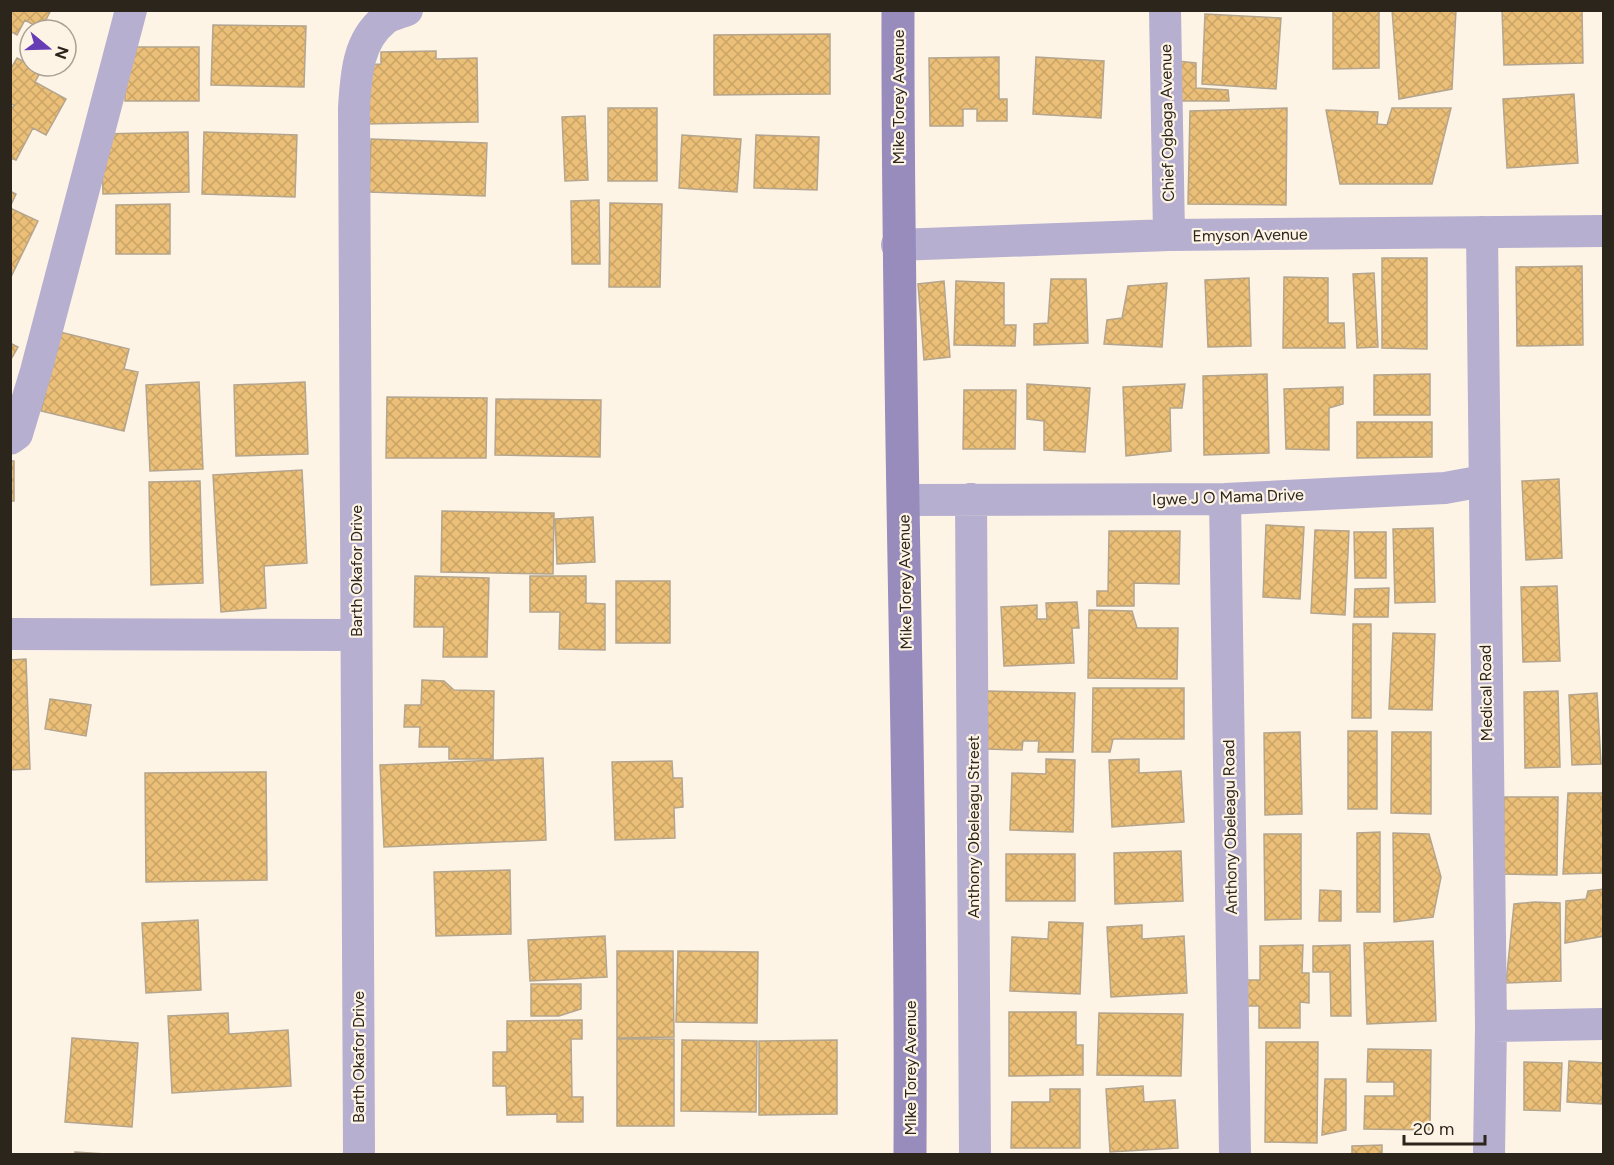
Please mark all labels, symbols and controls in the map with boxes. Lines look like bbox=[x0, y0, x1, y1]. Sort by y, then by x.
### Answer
north arrow bbox=[18, 18, 78, 78]
street label: Mike Torey Avenue bbox=[889, 29, 908, 165]
text: N bbox=[51, 44, 73, 62]
street label: Chief Ogbaga Avenue bbox=[1156, 44, 1178, 202]
street label: Emyson Avenue bbox=[1192, 224, 1308, 246]
street label: Igwe J O Mama Drive bbox=[1152, 485, 1304, 509]
street label: Barth Okafor Drive bbox=[347, 505, 366, 637]
street label: Mike Torey Avenue bbox=[894, 514, 916, 650]
street label: Medical Road bbox=[1476, 645, 1496, 741]
street label: Anthony Obeleagu Street bbox=[964, 735, 983, 919]
street label: Anthony Obeleagu Road bbox=[1219, 739, 1241, 915]
street label: Barth Okafor Drive bbox=[349, 991, 368, 1123]
street label: Mike Torey Avenue bbox=[901, 1000, 920, 1136]
scale bar bbox=[1404, 1108, 1485, 1146]
text: 20 m bbox=[1413, 1118, 1454, 1140]

